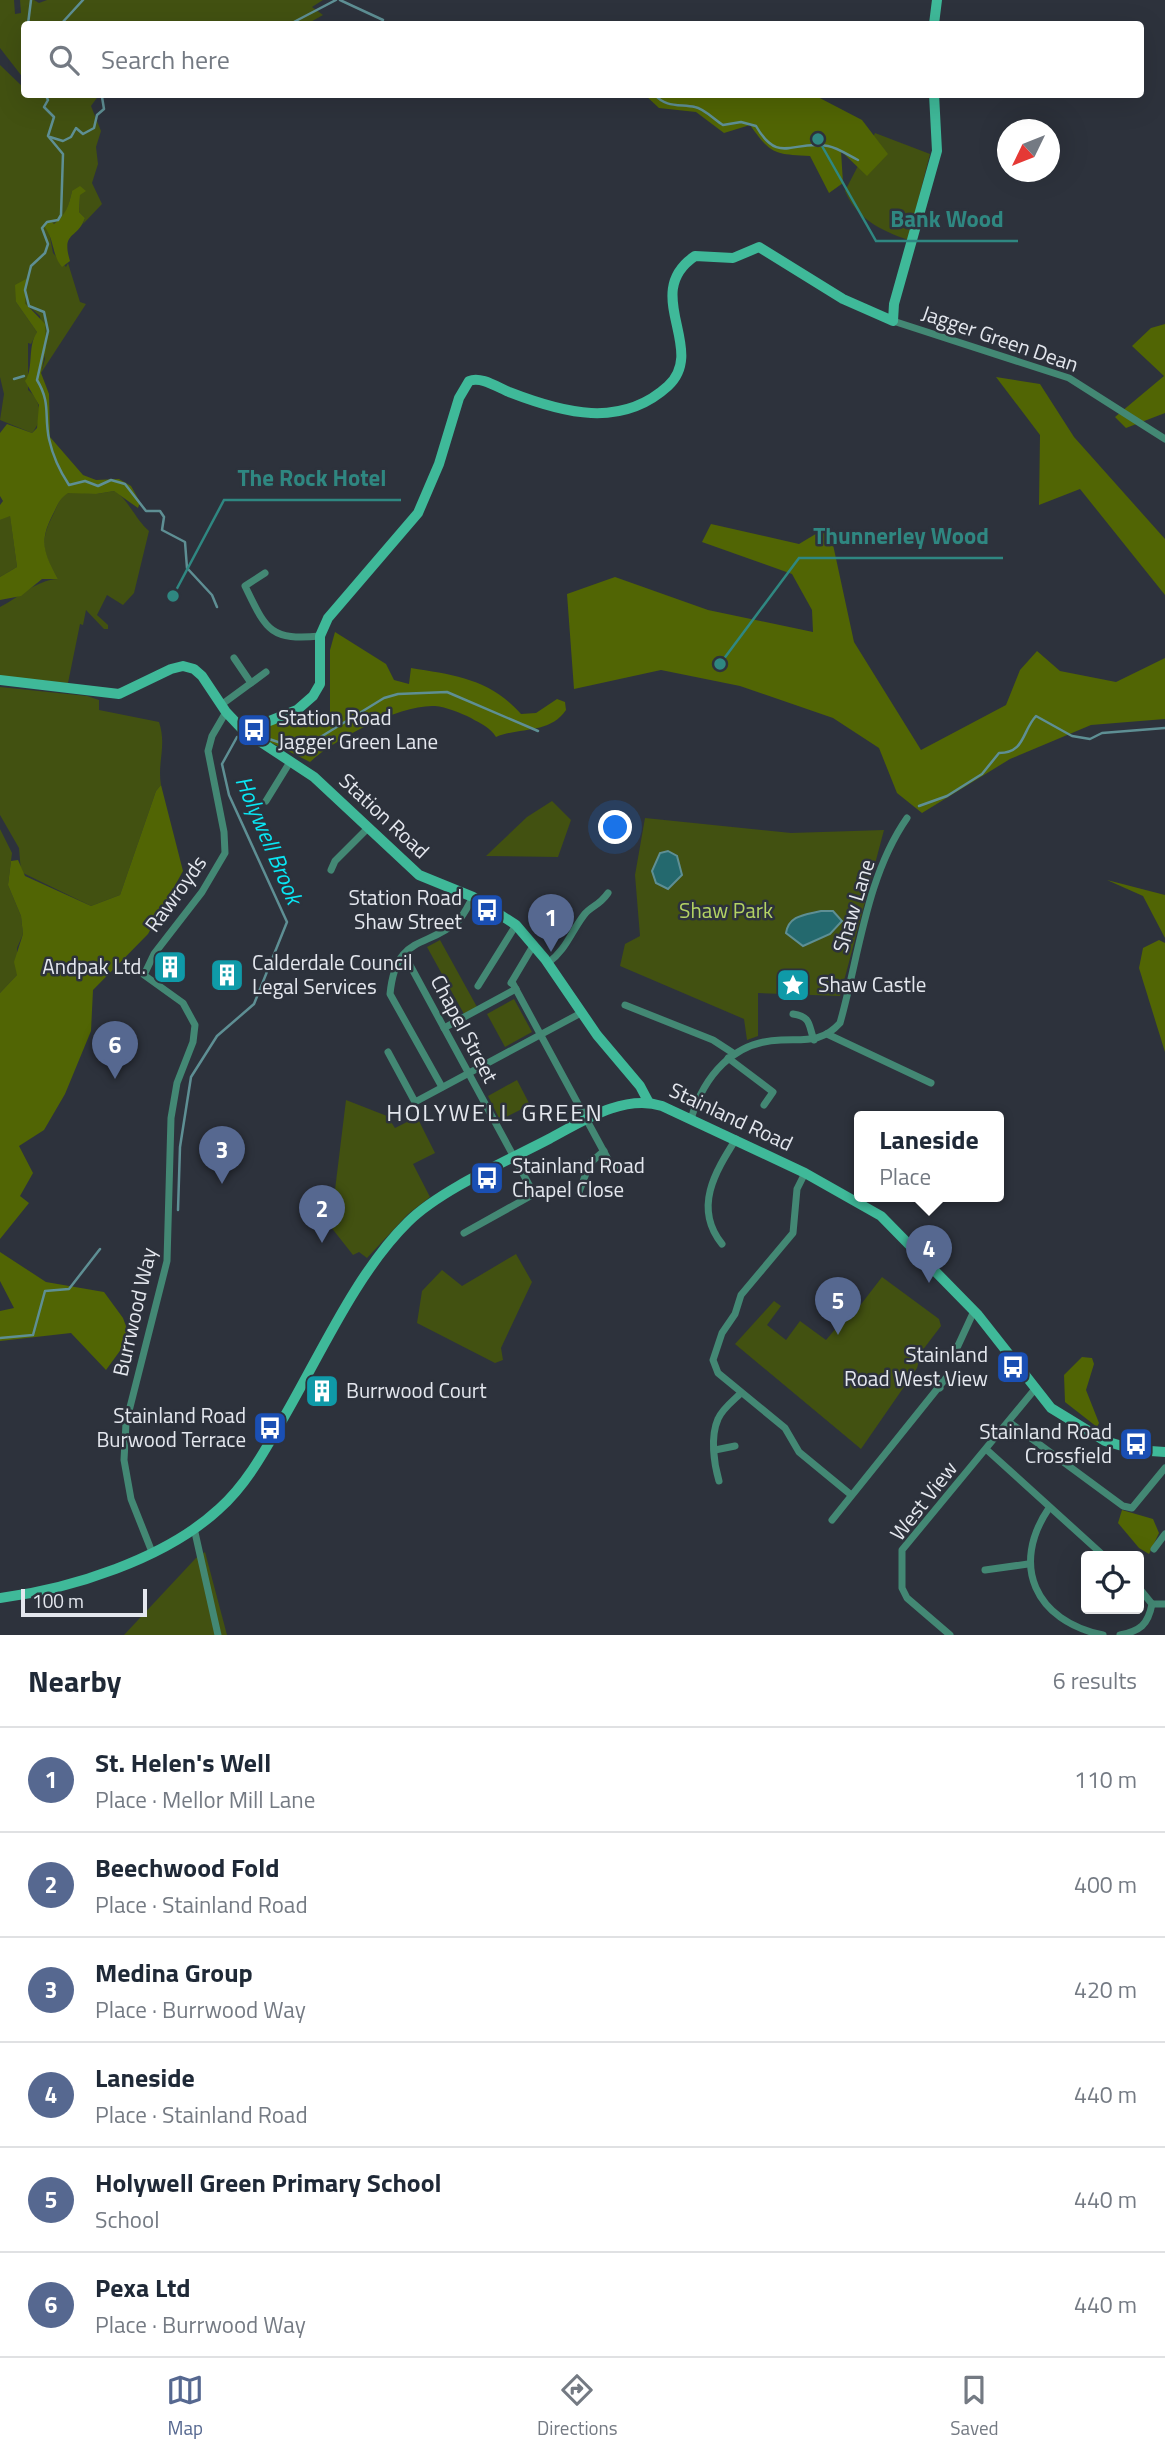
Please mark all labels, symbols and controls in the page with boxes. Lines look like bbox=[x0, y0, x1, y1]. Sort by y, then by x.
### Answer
search box bbox=[21, 21, 1144, 98]
text: Search here bbox=[101, 40, 230, 79]
icon: search bbox=[45, 41, 83, 79]
north arrow bbox=[997, 119, 1060, 182]
callout: Bank Wood bbox=[876, 197, 1018, 241]
text: Bank Wood bbox=[890, 201, 1004, 236]
street label: Jagger Green Dean bbox=[918, 296, 1083, 380]
callout: The Rock Hotel bbox=[224, 456, 401, 500]
text: The Rock Hotel bbox=[237, 460, 387, 495]
callout: Thunnerley Wood bbox=[799, 514, 1003, 558]
text: Thunnerley Wood bbox=[813, 518, 989, 553]
place label: Station Road Jagger Green Lane bbox=[278, 701, 438, 757]
bus stop icon: Station Road Jagger Green Lane bbox=[235, 711, 273, 749]
street label: Station Road bbox=[332, 765, 437, 866]
water label: Holywell Brook bbox=[227, 770, 313, 912]
your location bbox=[598, 810, 632, 844]
street label: Rawroyds bbox=[136, 848, 214, 939]
street label: Shaw Lane bbox=[824, 855, 882, 956]
place label: Station Road Shaw Street bbox=[348, 881, 463, 937]
bus stop icon: Station Road Shaw Street bbox=[468, 891, 506, 929]
pin: 1 bbox=[528, 894, 574, 952]
park label: Shaw Park bbox=[679, 894, 773, 926]
place label: Calderdale Council Legal Services bbox=[252, 946, 413, 1002]
building icon: Andpak Ltd. bbox=[151, 948, 189, 986]
place label: Andpak Ltd. bbox=[42, 950, 146, 982]
building icon: Calderdale Council Legal Services bbox=[208, 956, 246, 994]
place icon: Shaw Castle bbox=[774, 966, 812, 1004]
place label: Shaw Castle bbox=[818, 968, 926, 1000]
street label: Chapel Street bbox=[423, 969, 507, 1089]
pin: 6 bbox=[92, 1021, 138, 1079]
street label: Stainland Road bbox=[664, 1074, 798, 1159]
district label: HOLYWELL GREEN bbox=[386, 1094, 604, 1130]
popup bbox=[854, 1111, 1004, 1202]
text: Laneside bbox=[879, 1120, 979, 1159]
pin: 3 bbox=[199, 1126, 245, 1184]
place label: Stainland Road Chapel Close bbox=[512, 1149, 645, 1205]
bus stop icon: Stainland Road Chapel Close bbox=[468, 1159, 506, 1197]
text: Place bbox=[879, 1159, 931, 1194]
pin: 2 bbox=[299, 1185, 345, 1243]
pin: 4 bbox=[906, 1225, 952, 1283]
street label: Burrwood Way bbox=[104, 1244, 164, 1379]
pin: 5 bbox=[815, 1277, 861, 1335]
place label: Stainland Road West View bbox=[844, 1338, 988, 1394]
bus stop icon: Stainland Road West View bbox=[994, 1348, 1032, 1386]
building icon: Burrwood Court bbox=[303, 1372, 341, 1410]
place label: Burrwood Court bbox=[346, 1374, 487, 1406]
place label: Stainland Road Burwood Terrace bbox=[96, 1399, 246, 1455]
bus stop icon: Stainland Road Burwood Terrace bbox=[251, 1409, 289, 1447]
place label: Stainland Road Crossfield bbox=[979, 1415, 1112, 1471]
bus stop icon: Stainland Road Crossfield bbox=[1117, 1425, 1155, 1463]
street label: West View bbox=[882, 1454, 965, 1547]
map controls bbox=[1081, 1551, 1144, 1614]
button: locate bbox=[1081, 1551, 1144, 1614]
scale bar bbox=[21, 1586, 147, 1618]
text: 100 m bbox=[32, 1586, 84, 1615]
text: Nearby bbox=[28, 1658, 121, 1704]
text: 6 results bbox=[1053, 1663, 1137, 1698]
text: St. Helen's Well bbox=[95, 1743, 271, 1782]
text: 1 bbox=[45, 1762, 57, 1797]
text: 110 m bbox=[1074, 1762, 1137, 1797]
text: Place · Mellor Mill Lane bbox=[95, 1782, 315, 1817]
text: Beechwood Fold bbox=[95, 1848, 279, 1887]
text: 2 bbox=[45, 1867, 57, 1902]
text: 400 m bbox=[1074, 1867, 1137, 1902]
text: Place · Stainland Road bbox=[95, 1887, 308, 1922]
text: Medina Group bbox=[95, 1953, 253, 1992]
text: 3 bbox=[45, 1972, 57, 2007]
text: 420 m bbox=[1074, 1972, 1137, 2007]
text: Place · Burrwood Way bbox=[95, 1992, 306, 2027]
text: Laneside bbox=[95, 2058, 195, 2097]
text: 4 bbox=[45, 2077, 57, 2112]
text: 440 m bbox=[1074, 2077, 1137, 2112]
text: Place · Stainland Road bbox=[95, 2097, 308, 2132]
text: Holywell Green Primary School bbox=[95, 2163, 442, 2202]
text: 5 bbox=[45, 2182, 57, 2217]
text: 440 m bbox=[1074, 2182, 1137, 2217]
text: School bbox=[95, 2202, 159, 2237]
text: Pexa Ltd bbox=[95, 2268, 191, 2307]
text: 6 bbox=[45, 2287, 57, 2322]
text: 440 m bbox=[1074, 2287, 1137, 2322]
text: Place · Burrwood Way bbox=[95, 2307, 306, 2342]
tab: Map bbox=[166, 2371, 204, 2442]
tab: Directions bbox=[537, 2371, 618, 2442]
tab: Saved bbox=[950, 2371, 999, 2442]

